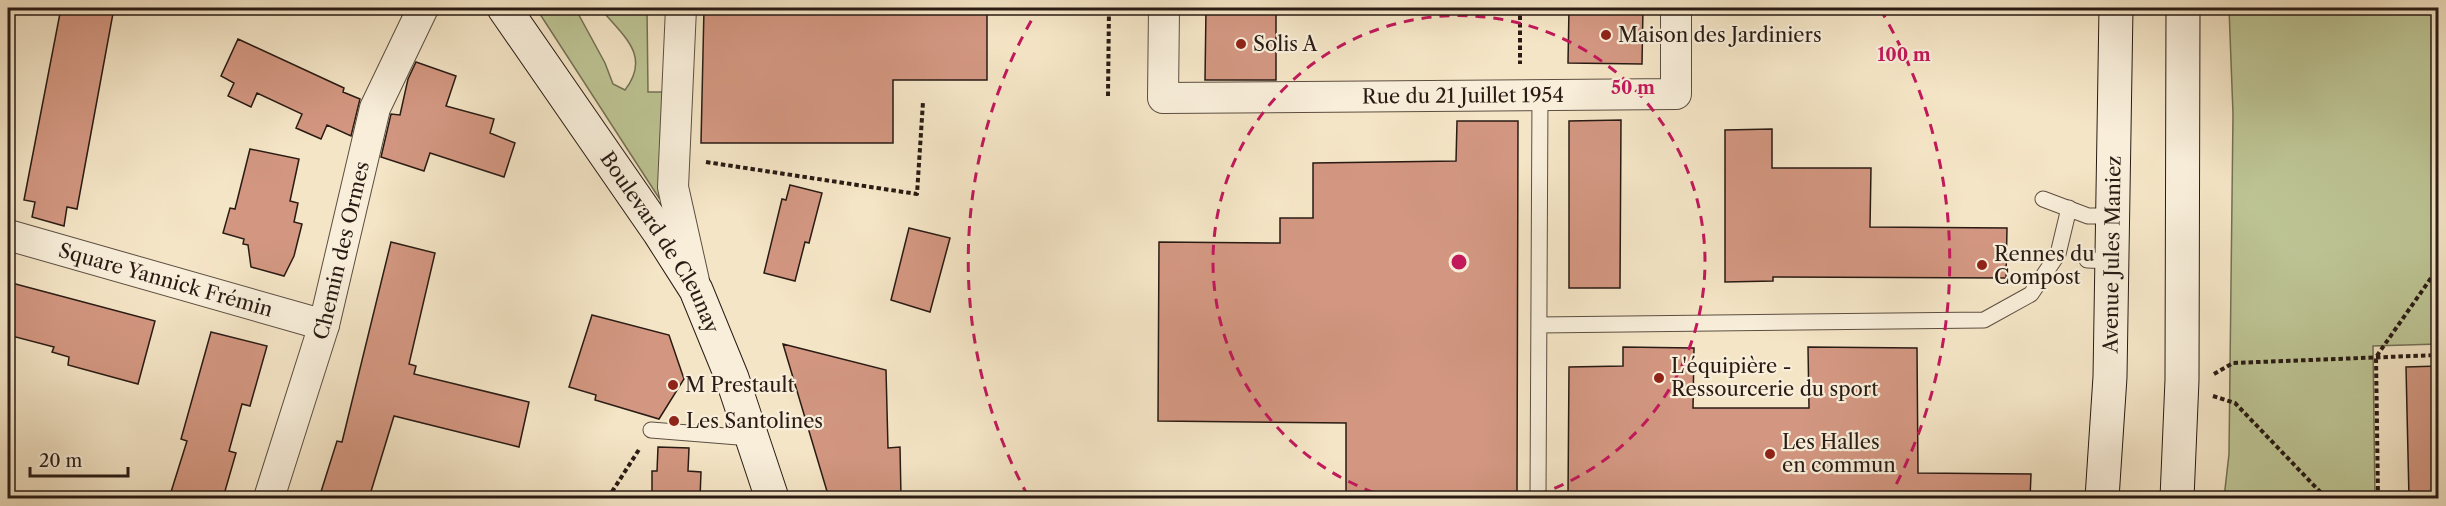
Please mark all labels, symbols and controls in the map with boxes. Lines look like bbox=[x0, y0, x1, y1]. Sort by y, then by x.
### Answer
place label: Maison des Jardiniers bbox=[1618, 23, 1822, 47]
marker: Maison des Jardiniers bbox=[1599, 28, 1613, 42]
place label: Solis A bbox=[1253, 32, 1319, 56]
marker: Solis A bbox=[1234, 37, 1248, 51]
text: 100 m bbox=[1877, 44, 1931, 66]
text: 50 m bbox=[1611, 77, 1655, 99]
street label: Rue du 21 Juillet 1954 bbox=[1362, 83, 1564, 108]
street label: Boulevard de Cleunay bbox=[595, 147, 725, 337]
street label: Avenue Jules Maniez bbox=[2098, 155, 2126, 354]
street label: Chemin des Ormes bbox=[308, 159, 374, 343]
street label: Square Yannick Frémin bbox=[56, 238, 276, 322]
place label: Rennes du Compost bbox=[1994, 242, 2095, 289]
centre of rings bbox=[1449, 252, 1469, 272]
marker: Rennes du Compost bbox=[1975, 258, 1989, 272]
place label: L'équipière - Ressourcerie du sport bbox=[1671, 354, 1878, 401]
marker: L'équipière - Ressourcerie du sport bbox=[1652, 371, 1666, 385]
place label: M Prestault bbox=[685, 373, 795, 397]
marker: M Prestault bbox=[666, 378, 680, 392]
place label: Les Santolines bbox=[686, 409, 823, 433]
marker: Les Santolines bbox=[667, 414, 681, 428]
place label: Les Halles en commun bbox=[1782, 430, 1896, 477]
scale bar bbox=[30, 440, 128, 478]
marker: Les Halles en commun bbox=[1763, 447, 1777, 461]
text: 20 m bbox=[39, 450, 83, 472]

